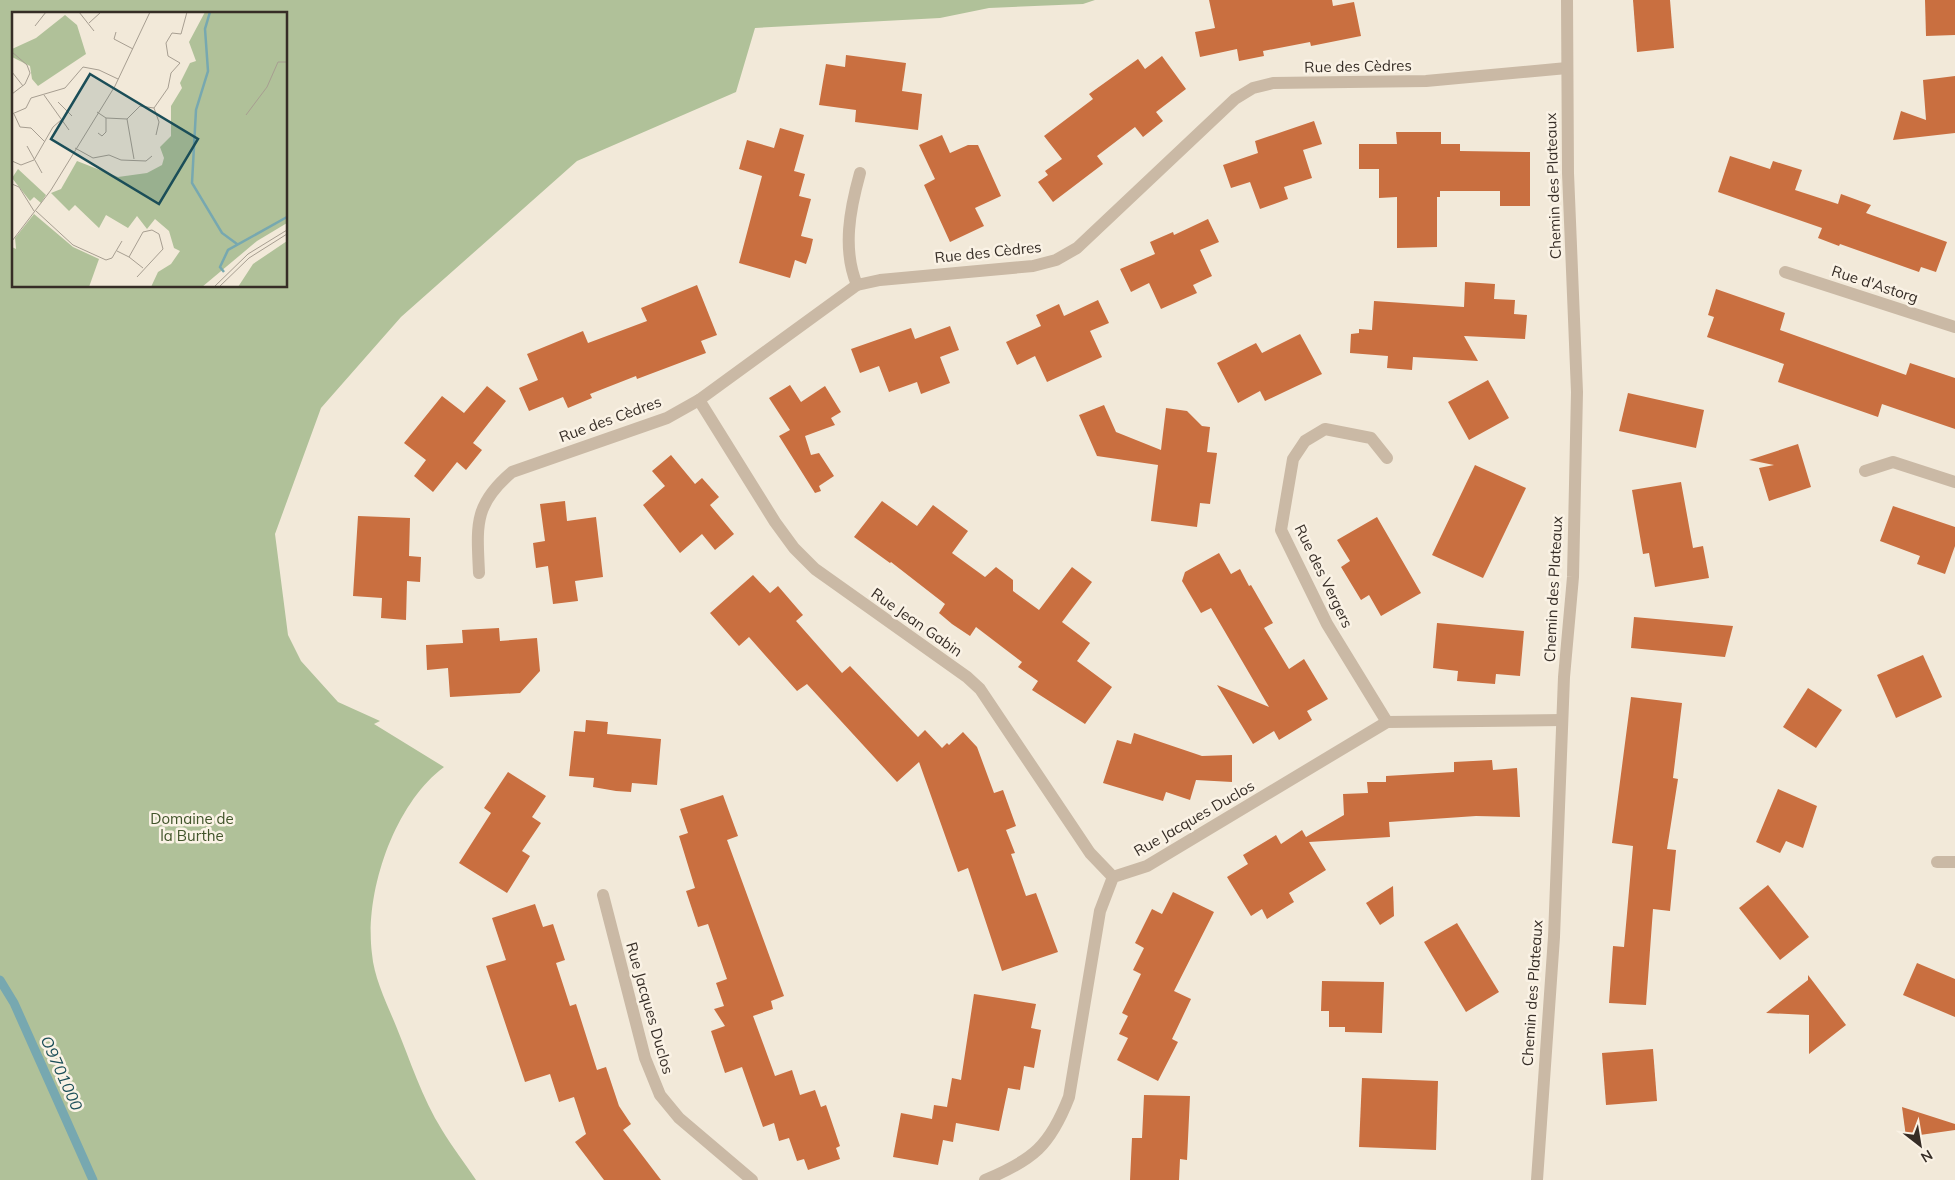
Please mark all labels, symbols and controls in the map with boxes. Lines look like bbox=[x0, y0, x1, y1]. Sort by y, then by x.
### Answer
inset map bbox=[12, 12, 288, 288]
street label: Rue des Cèdres bbox=[1304, 56, 1412, 76]
street label: Chemin des Plateaux bbox=[1541, 112, 1565, 260]
street label: Rue des Cèdres bbox=[934, 237, 1042, 267]
street label: Rue d'Astorg bbox=[1829, 261, 1921, 307]
street label: Rue des Cèdres bbox=[556, 392, 664, 446]
street label: Chemin des Plateaux bbox=[1540, 515, 1566, 663]
street label: Rue des Vergers bbox=[1291, 521, 1357, 631]
street label: Rue Jean Gabin bbox=[868, 583, 966, 661]
street label: Rue Jacques Duclos bbox=[1130, 776, 1258, 860]
park label: Domaine de la Burthe bbox=[150, 809, 234, 845]
street label: Chemin des Plateaux bbox=[1517, 919, 1547, 1067]
street label: Rue Jacques Duclos bbox=[622, 940, 678, 1076]
water label: O9701000 bbox=[37, 1033, 87, 1114]
north arrow bbox=[1895, 1120, 1945, 1170]
text: N bbox=[1918, 1146, 1936, 1167]

